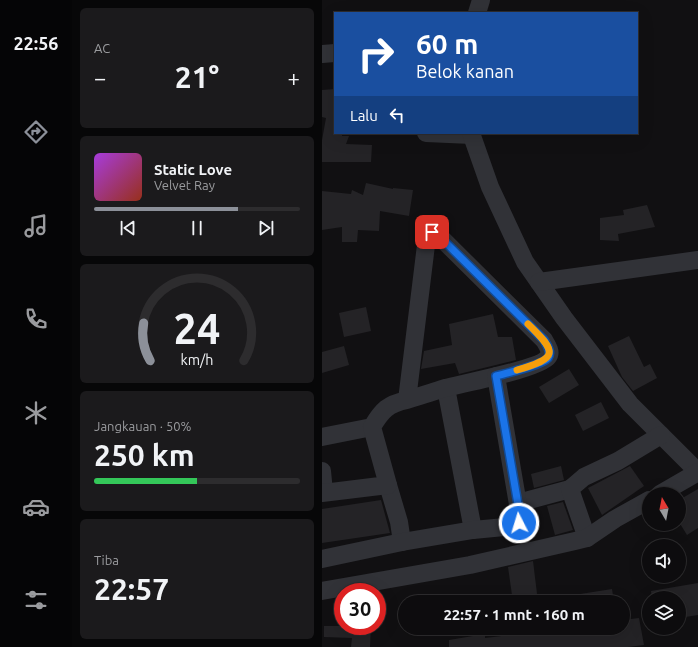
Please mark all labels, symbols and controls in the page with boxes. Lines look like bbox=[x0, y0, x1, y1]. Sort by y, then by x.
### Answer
icon: right bbox=[350, 28, 402, 80]
text: 60 m bbox=[416, 28, 478, 59]
text: 22:56 bbox=[13, 33, 59, 53]
text: AC bbox=[94, 41, 110, 55]
text: 21° bbox=[175, 60, 219, 94]
text: Belok kanan bbox=[416, 61, 514, 81]
text: − bbox=[94, 65, 106, 90]
text: + bbox=[288, 65, 300, 90]
icon: left bbox=[386, 104, 408, 126]
text: Lalu bbox=[350, 107, 378, 124]
icon: directions bbox=[22, 118, 50, 146]
text: Static Love bbox=[154, 161, 232, 178]
text: Velvet Ray bbox=[154, 178, 215, 192]
icon: music bbox=[22, 212, 50, 240]
pin bbox=[415, 215, 449, 249]
icon: previous bbox=[117, 217, 139, 239]
icon: pause bbox=[186, 217, 208, 239]
icon: next bbox=[255, 217, 277, 239]
icon: arrive bbox=[421, 221, 443, 243]
icon: phone bbox=[22, 305, 50, 333]
text: 24 bbox=[174, 305, 220, 352]
text: km/h bbox=[181, 352, 213, 368]
icon: climate bbox=[22, 399, 50, 427]
text: Jangkauan · 50% bbox=[94, 419, 192, 433]
text: 250 km bbox=[94, 438, 195, 472]
north arrow bbox=[642, 487, 686, 531]
map controls bbox=[642, 487, 686, 635]
icon: car bbox=[22, 493, 50, 521]
position arrow bbox=[498, 502, 540, 544]
button: sound bbox=[642, 539, 686, 583]
text: Tiba bbox=[94, 553, 119, 567]
text: 22:57 bbox=[94, 572, 169, 606]
speed limit sign: 30 bbox=[334, 583, 386, 635]
icon: filters bbox=[22, 586, 50, 614]
button: layers bbox=[642, 591, 686, 635]
text: 22:57 · 1 mnt · 160 m bbox=[443, 606, 585, 623]

